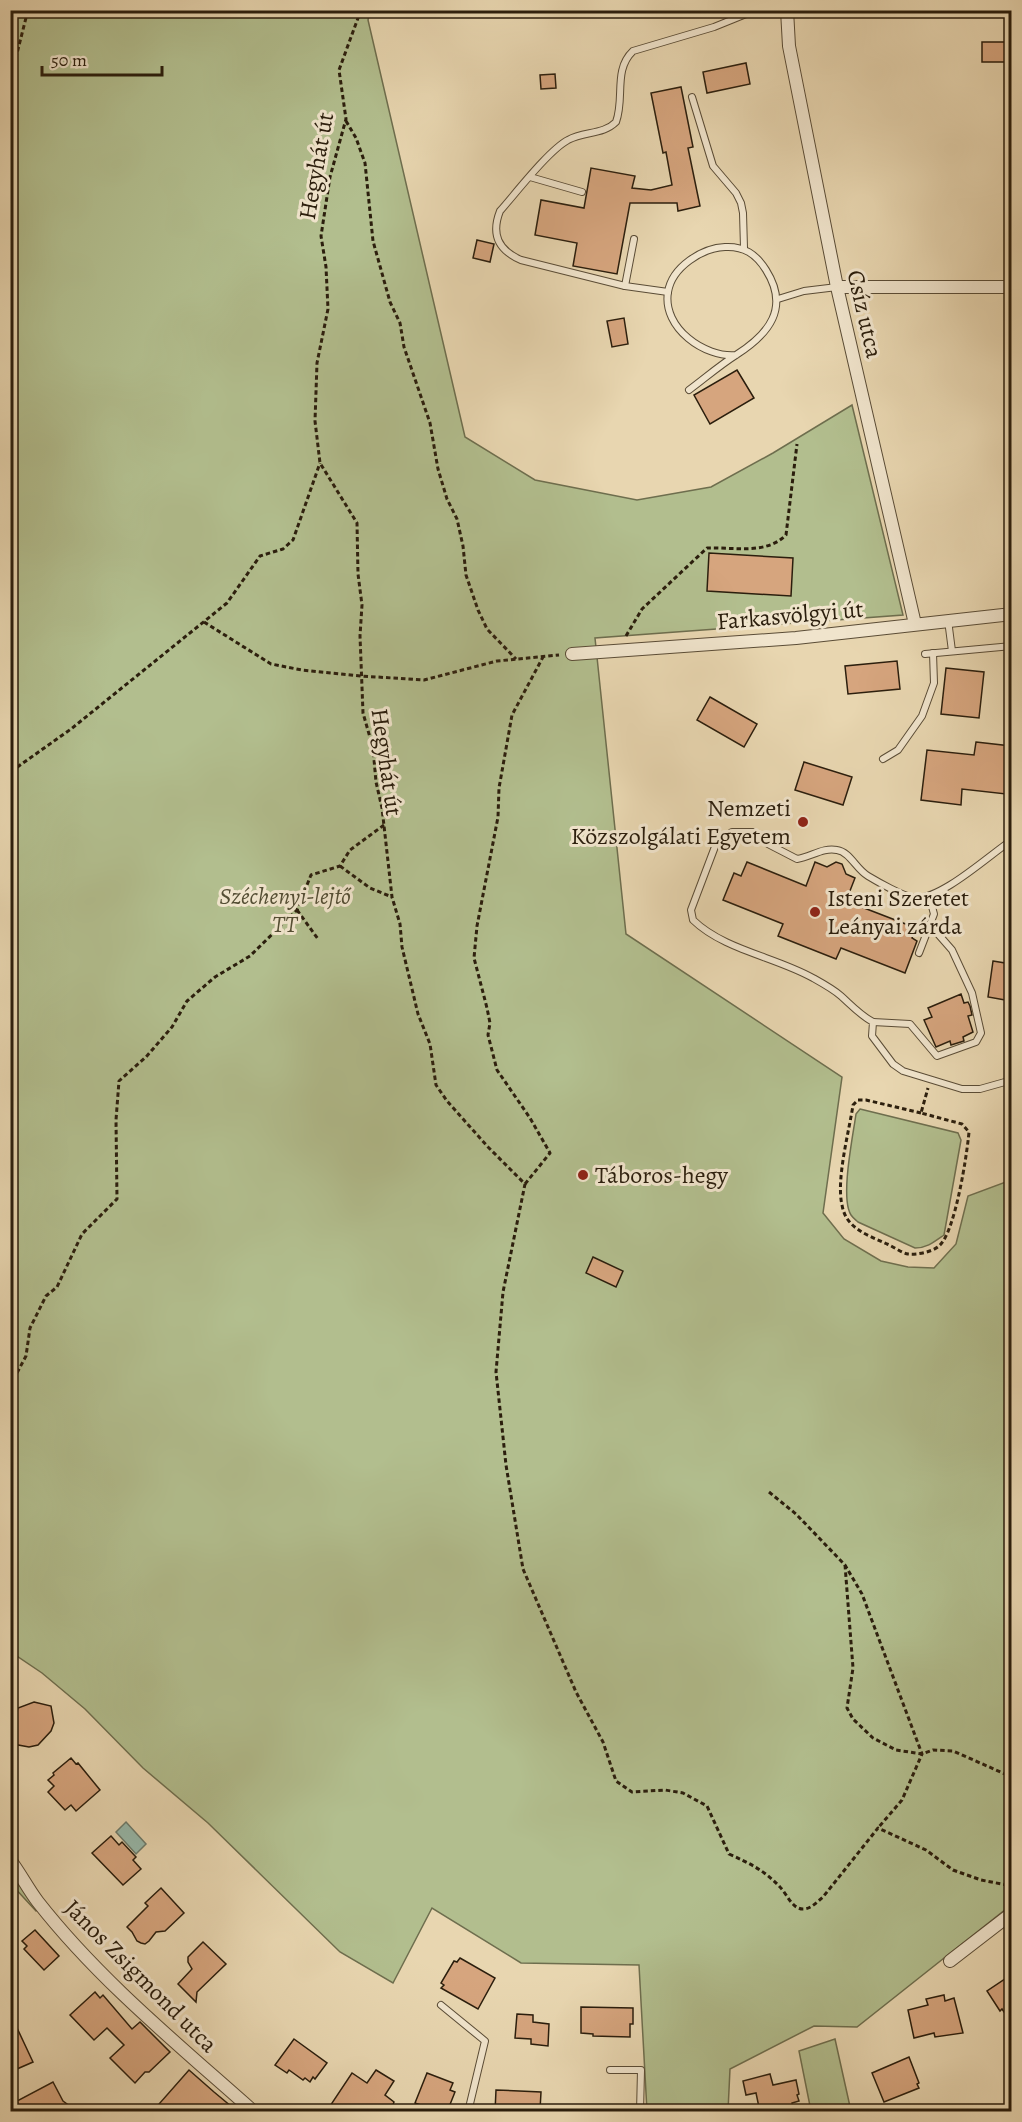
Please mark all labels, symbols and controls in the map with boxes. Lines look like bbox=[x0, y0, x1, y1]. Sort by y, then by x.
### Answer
scale bar bbox=[42, 39, 162, 77]
text: 50 m bbox=[51, 48, 87, 72]
street label: Hegyhát út bbox=[291, 110, 341, 222]
street label: Csíz utca bbox=[839, 267, 891, 362]
street label: Farkasvölgyi út bbox=[715, 593, 865, 637]
street label: Hegyhát út bbox=[364, 706, 410, 818]
place label: Nemzeti Közszolgálati Egyetem bbox=[571, 792, 791, 852]
marker: Nemzeti Közszolgálati Egyetem bbox=[796, 815, 810, 829]
park label: Széchenyi-lejtő TT bbox=[219, 880, 352, 940]
place label: Isteni Szeretet Leányai zárda bbox=[827, 882, 969, 942]
marker: Isteni Szeretet Leányai zárda bbox=[808, 905, 822, 919]
place label: Táboros-hegy bbox=[595, 1159, 728, 1191]
marker: Táboros-hegy bbox=[576, 1168, 590, 1182]
street label: János Zsigmond utca bbox=[57, 1892, 225, 2060]

